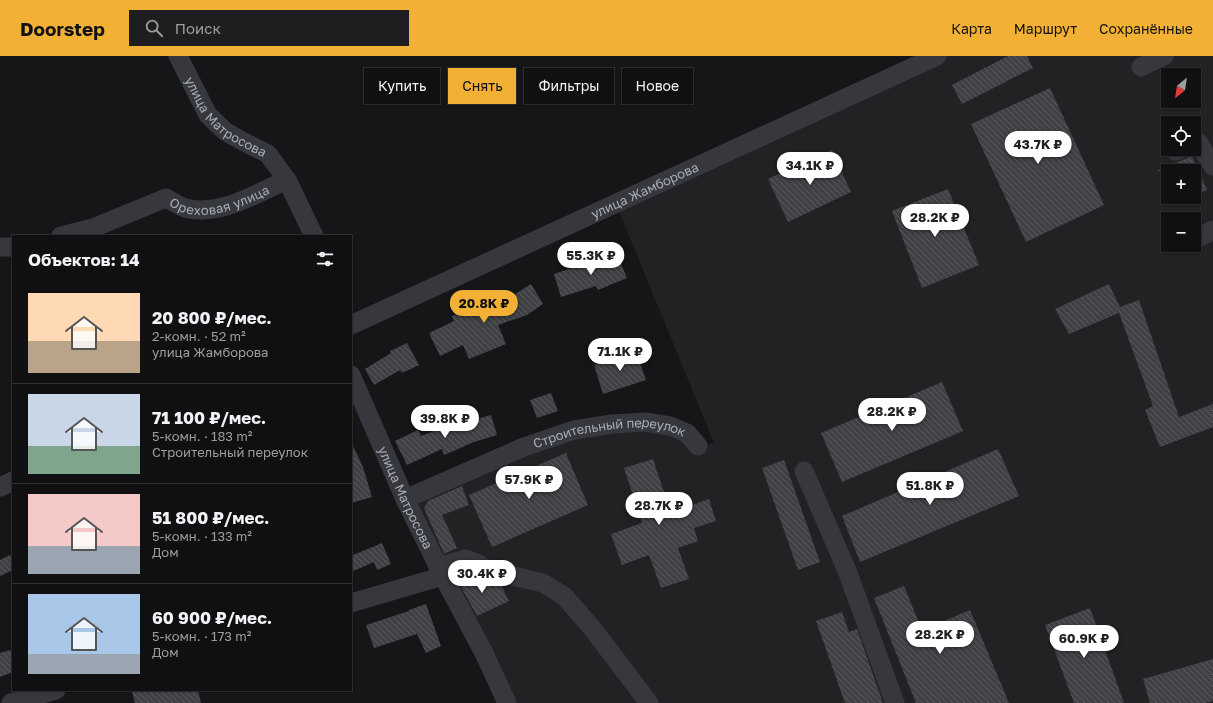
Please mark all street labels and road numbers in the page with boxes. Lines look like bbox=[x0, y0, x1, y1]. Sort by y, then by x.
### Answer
street label: улица Матросова bbox=[182, 74, 269, 160]
street label: улица Жамборова bbox=[588, 159, 701, 222]
street label: Ореховая улица bbox=[167, 181, 272, 218]
street label: Строительный переулок bbox=[531, 414, 689, 451]
street label: улица Матросова bbox=[375, 443, 436, 551]

